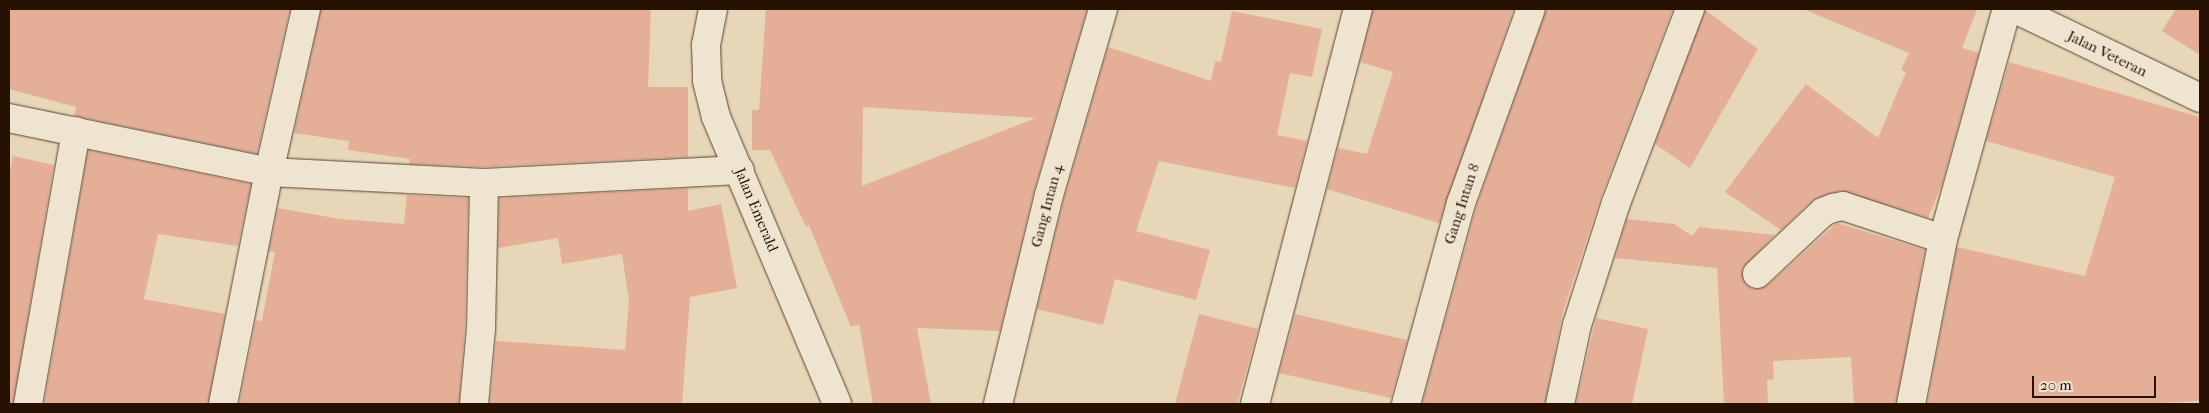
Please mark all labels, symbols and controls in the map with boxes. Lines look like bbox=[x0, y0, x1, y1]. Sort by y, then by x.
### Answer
street label: Jalan Veteran bbox=[2064, 27, 2150, 81]
street label: Gang Intan 8 bbox=[1441, 161, 1483, 247]
street label: Gang Intan 4 bbox=[1027, 163, 1067, 249]
street label: Jalan Emerald bbox=[730, 165, 782, 255]
scale bar bbox=[2034, 366, 2158, 398]
text: 20 m bbox=[2040, 376, 2072, 394]

